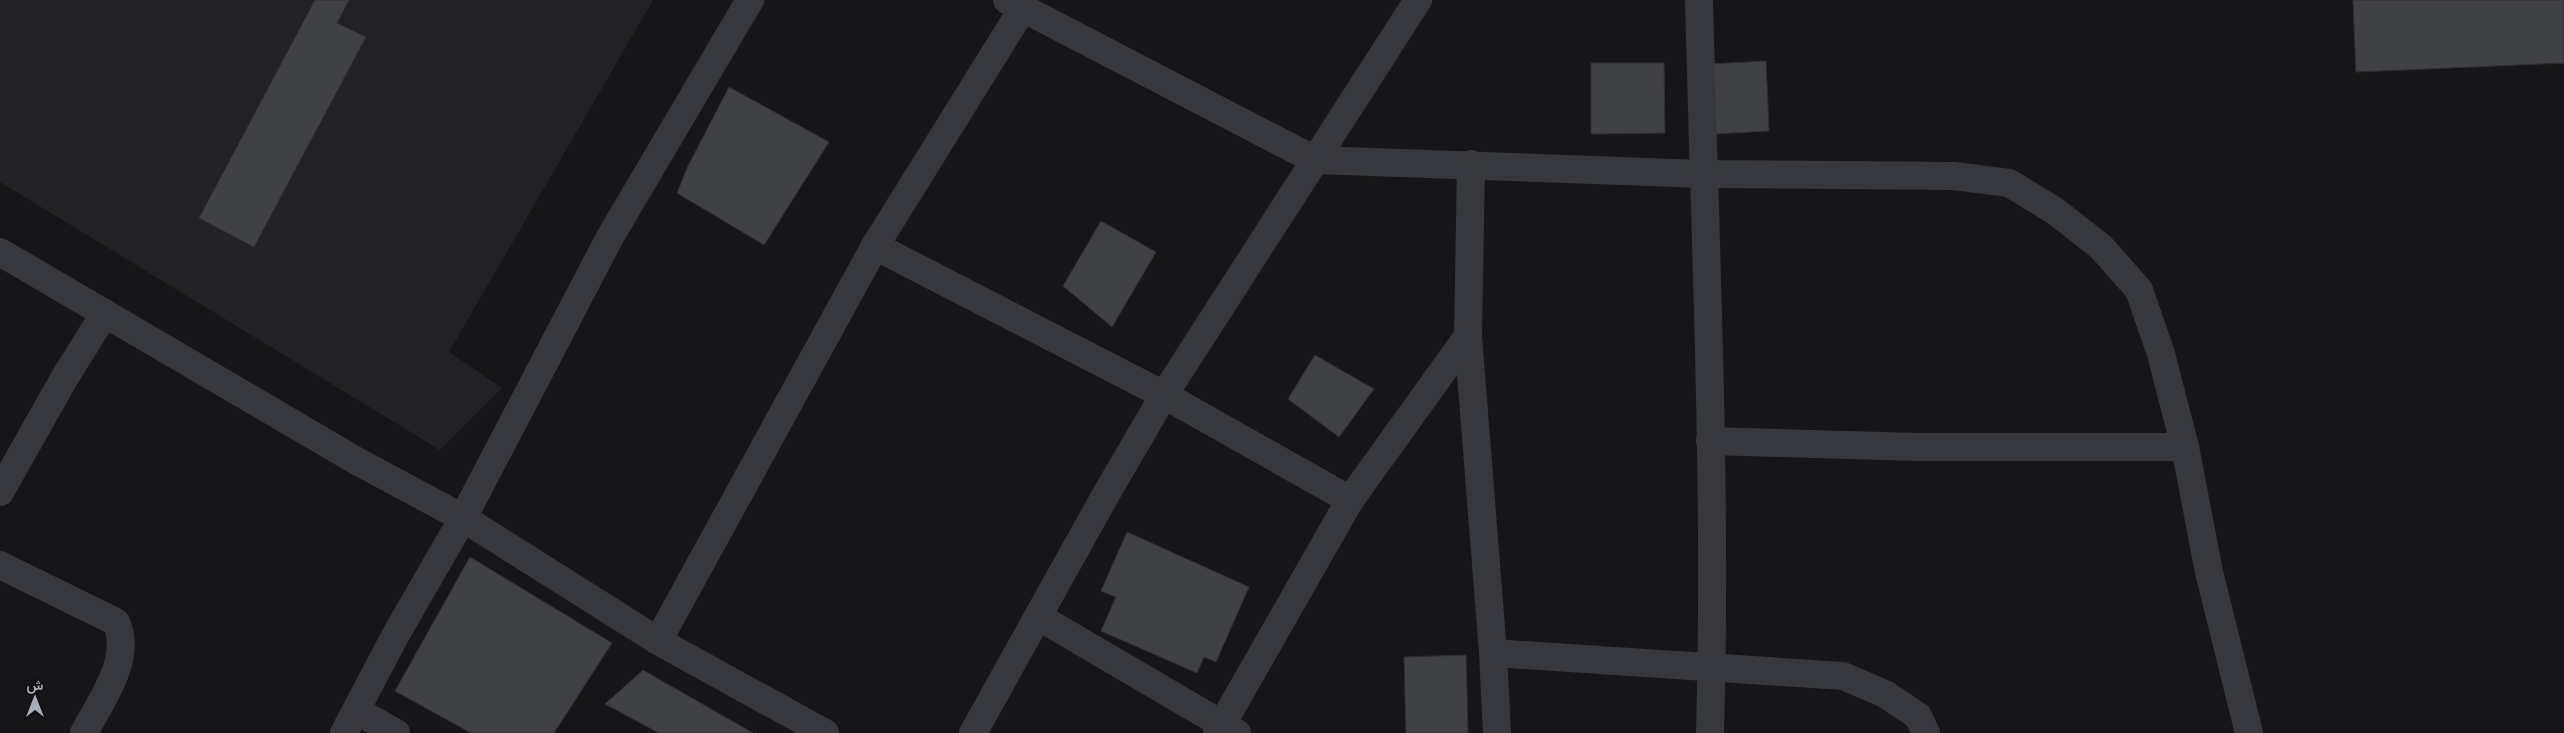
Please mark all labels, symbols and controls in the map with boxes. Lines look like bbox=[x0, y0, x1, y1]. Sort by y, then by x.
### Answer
north arrow bbox=[10, 673, 60, 723]
text: ش bbox=[27, 676, 44, 694]

